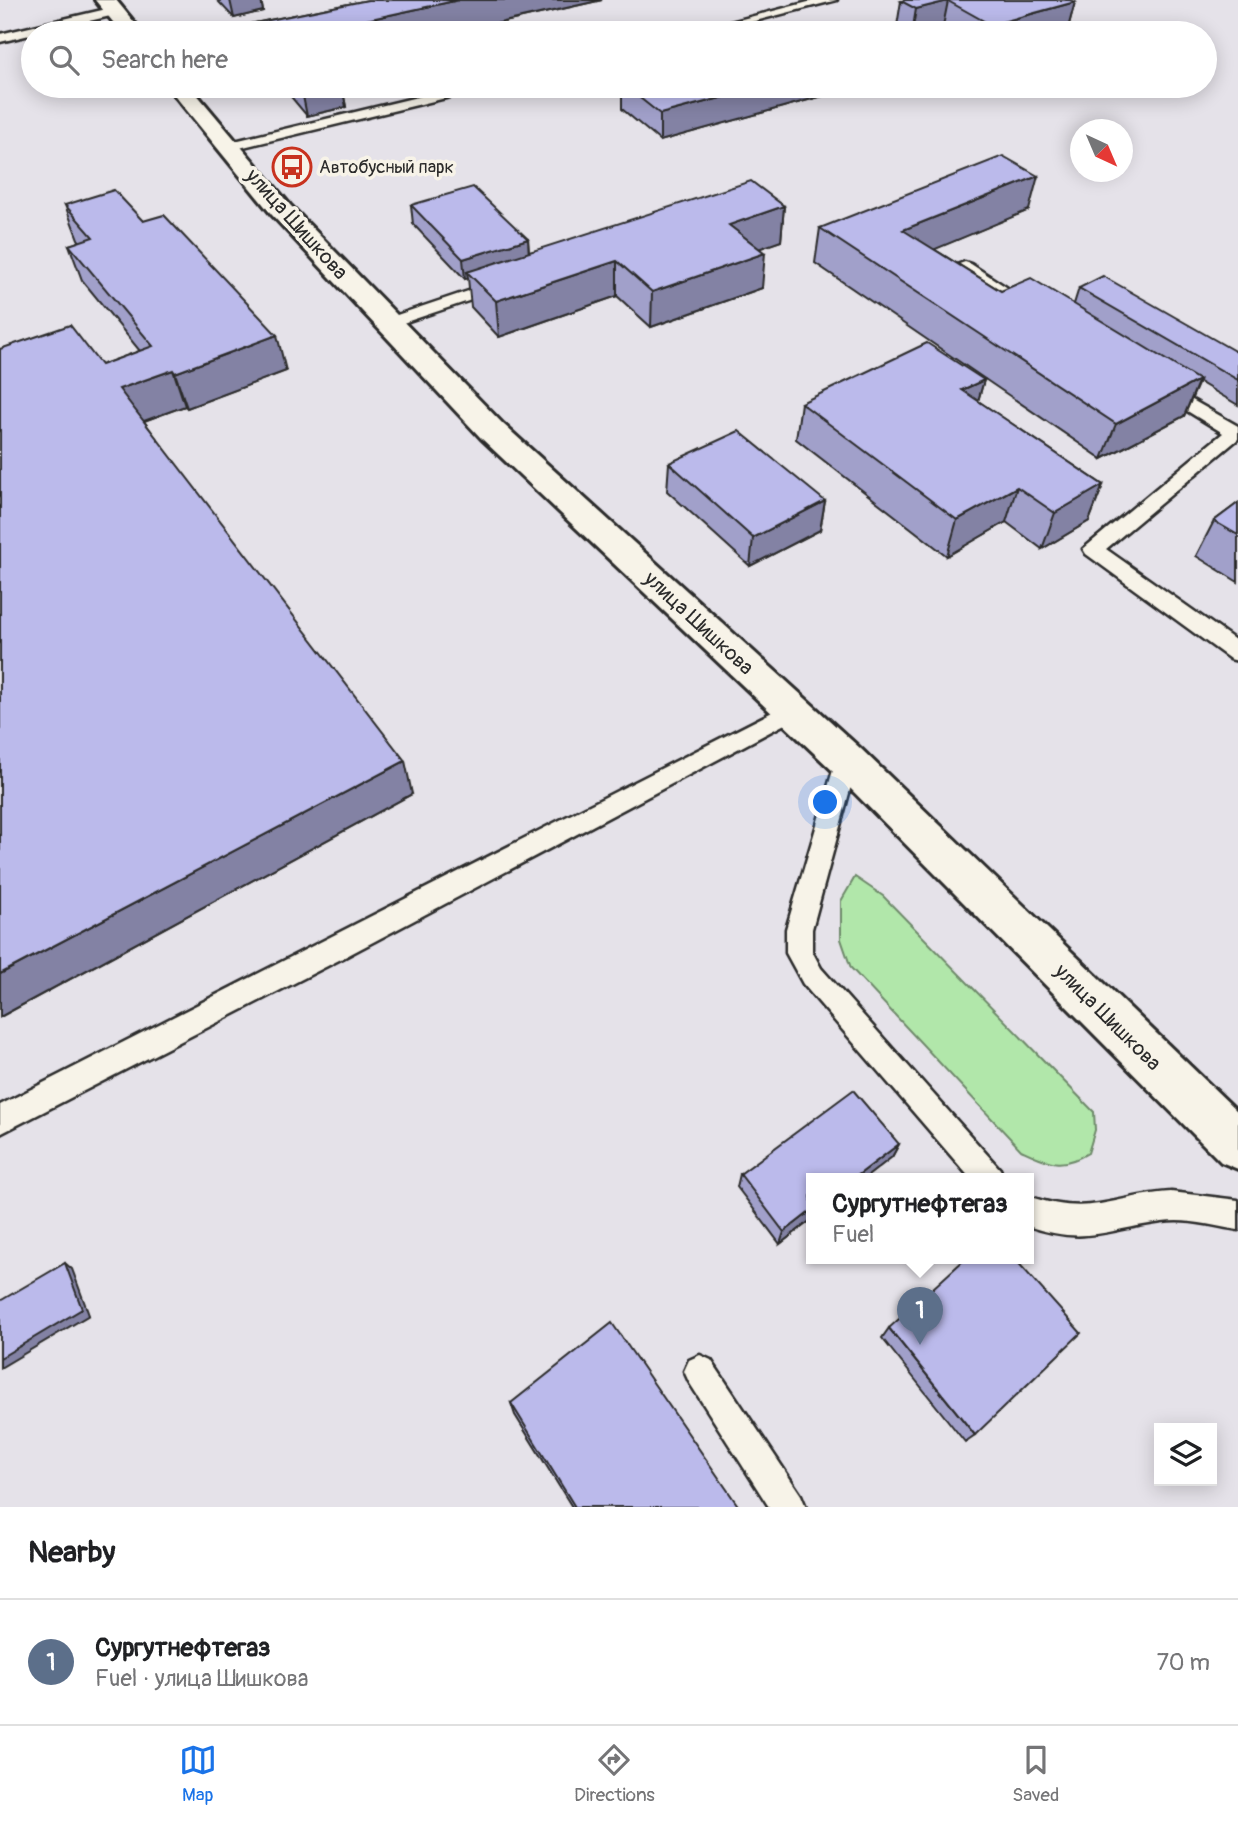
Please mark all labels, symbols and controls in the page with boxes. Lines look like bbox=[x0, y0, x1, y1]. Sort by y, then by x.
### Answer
search box bbox=[21, 21, 1217, 98]
icon: search bbox=[45, 41, 83, 79]
text: Search here bbox=[101, 44, 228, 76]
north arrow bbox=[1070, 119, 1133, 182]
bus stop icon: Автобусный парк bbox=[271, 146, 313, 188]
place label: Автобусный парк bbox=[319, 156, 454, 179]
street label: улица Шишкова bbox=[239, 162, 354, 286]
street label: улица Шишкова bbox=[637, 565, 759, 681]
your location bbox=[808, 785, 842, 819]
street label: улица Шишкова bbox=[1048, 957, 1167, 1077]
popup bbox=[806, 1173, 1034, 1264]
text: Сургутнефтегаз bbox=[832, 1188, 1008, 1220]
text: Fuel bbox=[832, 1220, 874, 1249]
pin: 1 bbox=[897, 1287, 943, 1345]
map controls bbox=[1154, 1423, 1217, 1486]
button: layers bbox=[1154, 1423, 1217, 1486]
text: Nearby bbox=[28, 1534, 115, 1571]
text: Сургутнефтегаз bbox=[95, 1632, 271, 1664]
text: 1 bbox=[47, 1648, 56, 1677]
text: 70 m bbox=[1157, 1648, 1210, 1677]
text: Fuel · улица Шишкова bbox=[95, 1664, 308, 1693]
tab: Map bbox=[179, 1741, 217, 1807]
tab: Directions bbox=[574, 1741, 655, 1807]
tab: Saved bbox=[1012, 1741, 1059, 1807]

